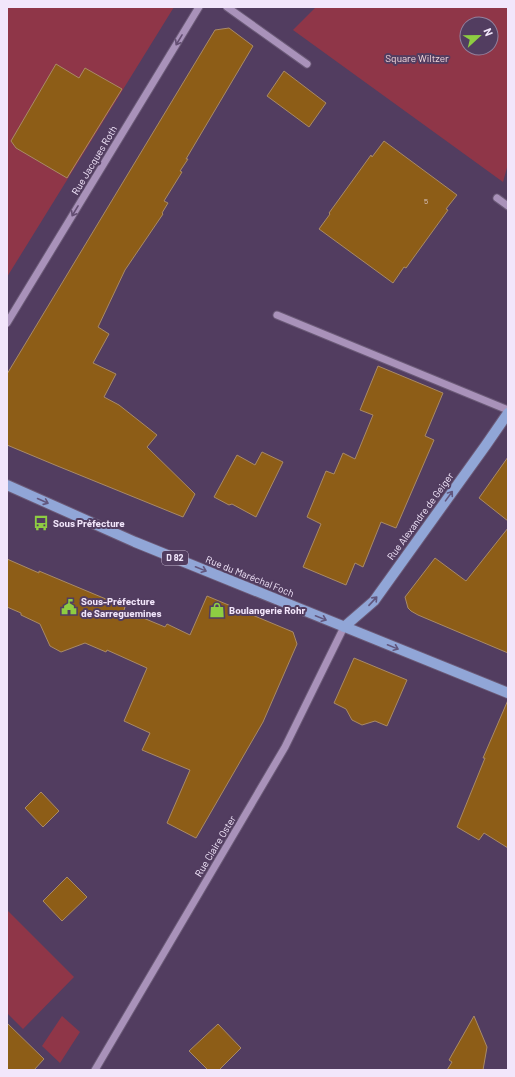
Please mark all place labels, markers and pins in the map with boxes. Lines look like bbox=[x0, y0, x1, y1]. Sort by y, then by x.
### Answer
bus stop icon: Sous Préfecture bbox=[32, 514, 50, 532]
place label: Sous Préfecture bbox=[53, 517, 125, 529]
place label: Sous-Préfecture de Sarreguemines bbox=[81, 595, 162, 619]
public building icon: Sous-Préfecture de Sarreguemines bbox=[60, 598, 78, 616]
shop icon: Boulangerie Rohr bbox=[208, 601, 226, 619]
place label: Boulangerie Rohr bbox=[229, 604, 305, 616]

